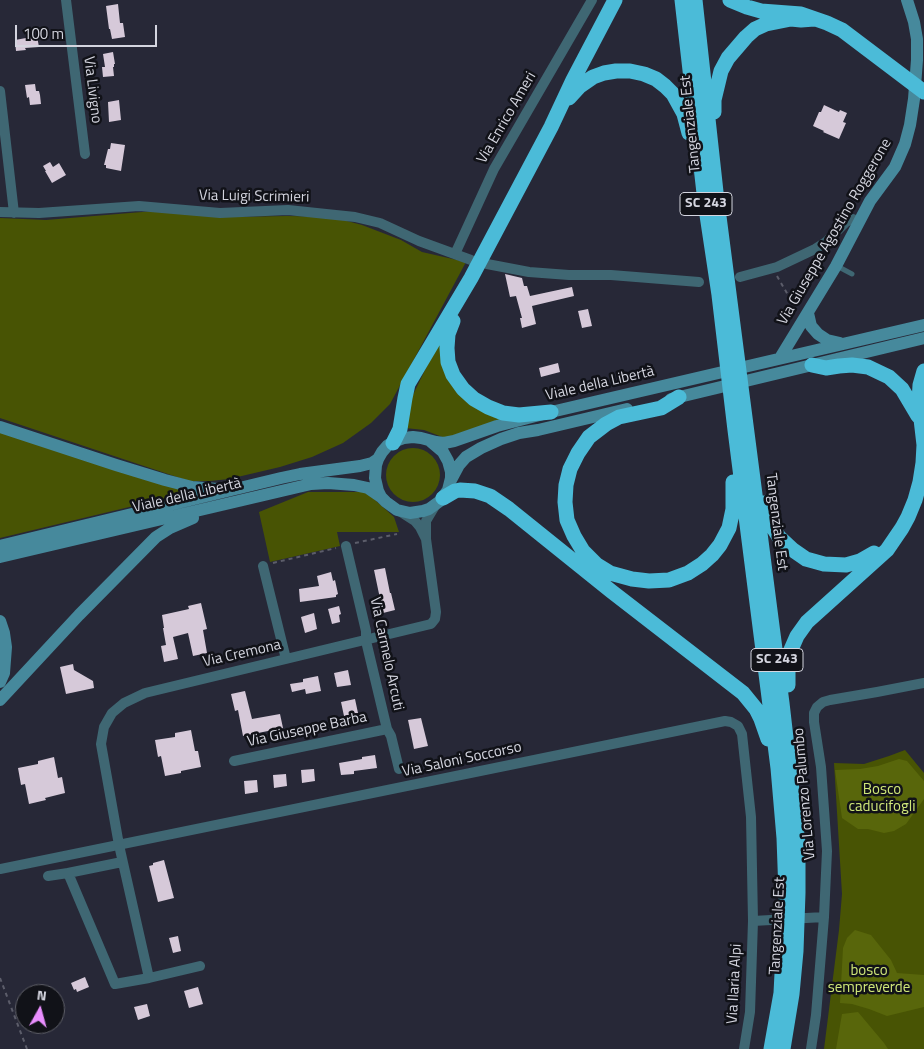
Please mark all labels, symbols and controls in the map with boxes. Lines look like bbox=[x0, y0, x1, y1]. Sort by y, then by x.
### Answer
scale bar bbox=[18, 15, 160, 47]
text: 100 m bbox=[23, 22, 64, 45]
street label: Via Livigno bbox=[79, 55, 105, 125]
street label: Via Enrico Ameri bbox=[473, 69, 541, 167]
street label: Tangenziale Est bbox=[677, 74, 705, 174]
street label: Via Giuseppe Agostino Roggerone bbox=[774, 136, 896, 328]
street label: Via Luigi Scrimieri bbox=[199, 187, 309, 207]
road number: SC 243 bbox=[680, 192, 732, 215]
street label: Viale della Libertà bbox=[544, 363, 656, 405]
street label: Tangenziale Est bbox=[761, 472, 791, 572]
street label: Viale della Libertà bbox=[131, 475, 243, 517]
street label: Via Carmelo Arcuti bbox=[365, 596, 407, 712]
street label: Via Cremona bbox=[201, 636, 283, 672]
road number: SC 243 bbox=[751, 648, 803, 672]
street label: Via Giuseppe Barba bbox=[246, 709, 368, 751]
street label: Via Lorenzo Palumbo bbox=[790, 727, 820, 861]
street label: Via Saloni Soccorso bbox=[401, 739, 523, 781]
park label: Bosco caducifogli bbox=[849, 781, 915, 816]
street label: Tangenziale Est bbox=[766, 877, 790, 975]
street label: Via Ilaria Alpi bbox=[724, 943, 746, 1025]
park label: bosco sempreverde bbox=[828, 962, 910, 997]
north arrow bbox=[15, 984, 65, 1034]
text: N bbox=[36, 984, 48, 1006]

